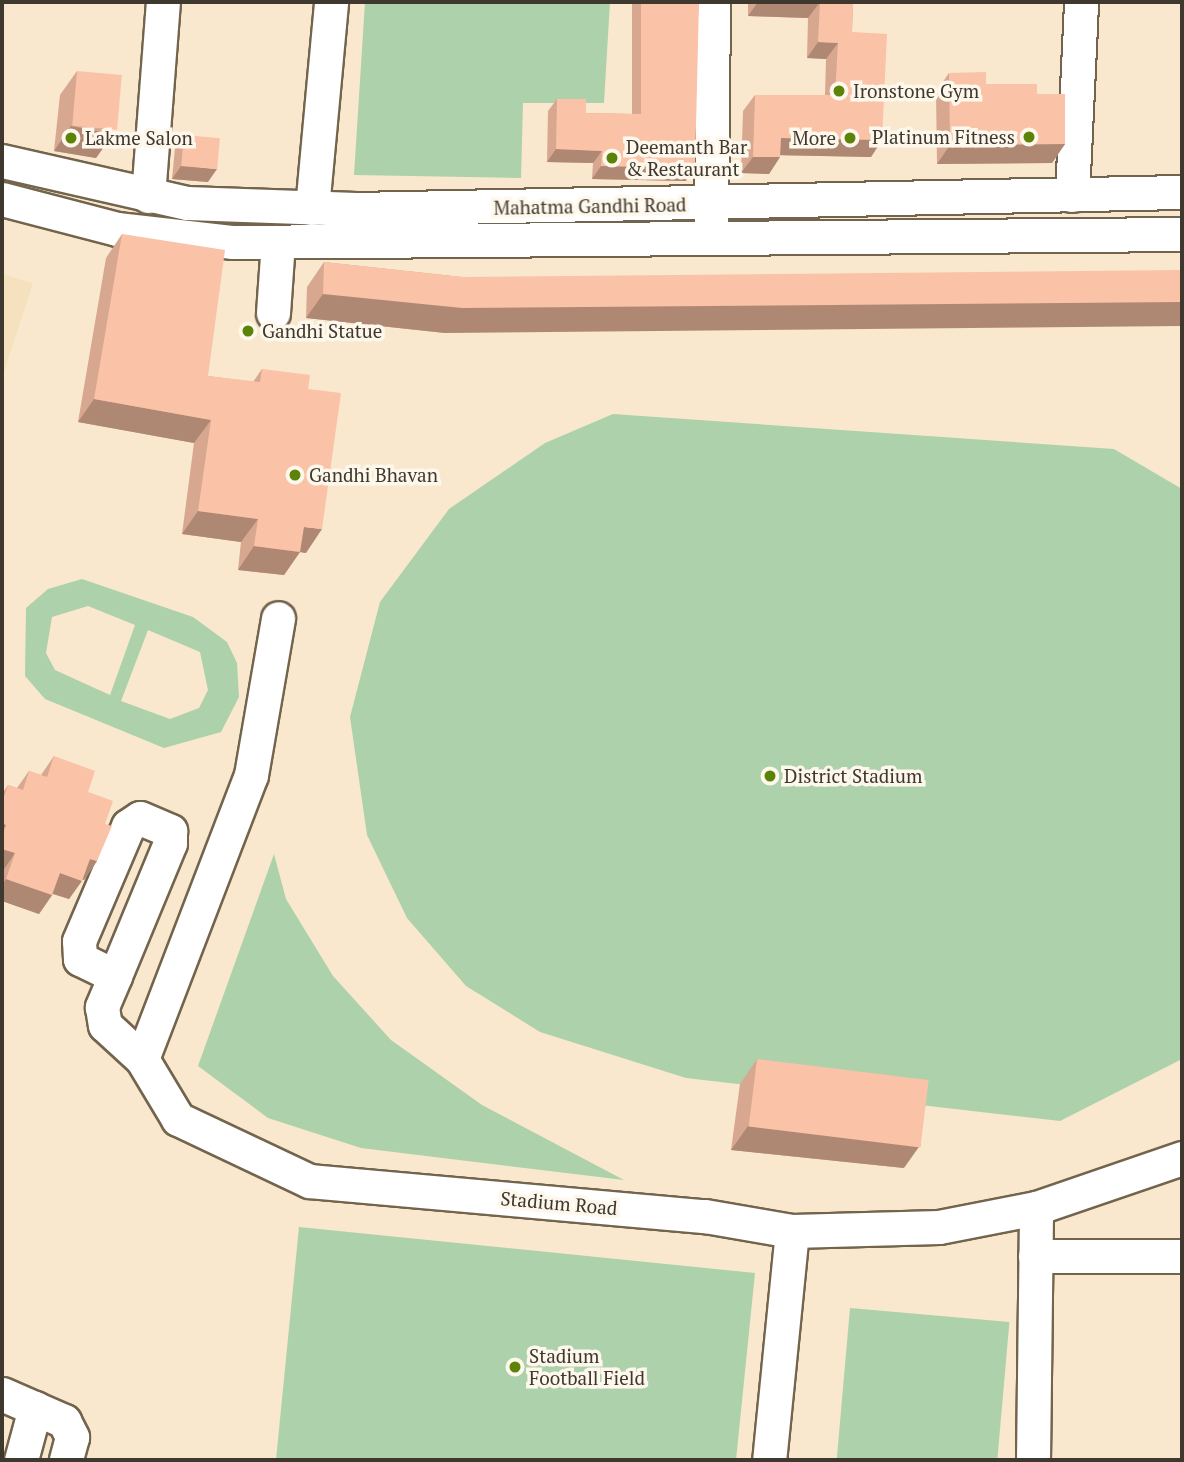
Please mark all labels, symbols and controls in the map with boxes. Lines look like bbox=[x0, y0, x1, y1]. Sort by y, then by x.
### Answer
place label: Ironstone Gym bbox=[853, 80, 979, 102]
marker: Ironstone Gym bbox=[831, 83, 847, 99]
place label: Platinum Fitness bbox=[872, 126, 1015, 148]
place label: Lakme Salon bbox=[85, 127, 193, 149]
place label: More bbox=[792, 127, 836, 149]
marker: Platinum Fitness bbox=[1021, 129, 1037, 145]
marker: Lakme Salon bbox=[63, 130, 79, 146]
marker: More bbox=[842, 130, 858, 146]
place label: Deemanth Bar & Restaurant bbox=[626, 136, 747, 180]
marker: Deemanth Bar & Restaurant bbox=[604, 150, 620, 166]
street label: Mahatma Gandhi Road bbox=[493, 193, 687, 219]
place label: Gandhi Statue bbox=[262, 320, 382, 342]
marker: Gandhi Statue bbox=[240, 323, 256, 339]
place label: Gandhi Bhavan bbox=[309, 464, 438, 486]
marker: Gandhi Bhavan bbox=[287, 467, 303, 483]
place label: District Stadium bbox=[784, 765, 922, 787]
marker: District Stadium bbox=[762, 768, 778, 784]
street label: Stadium Road bbox=[500, 1187, 618, 1219]
place label: Stadium Football Field bbox=[529, 1345, 645, 1389]
marker: Stadium Football Field bbox=[507, 1359, 523, 1375]

